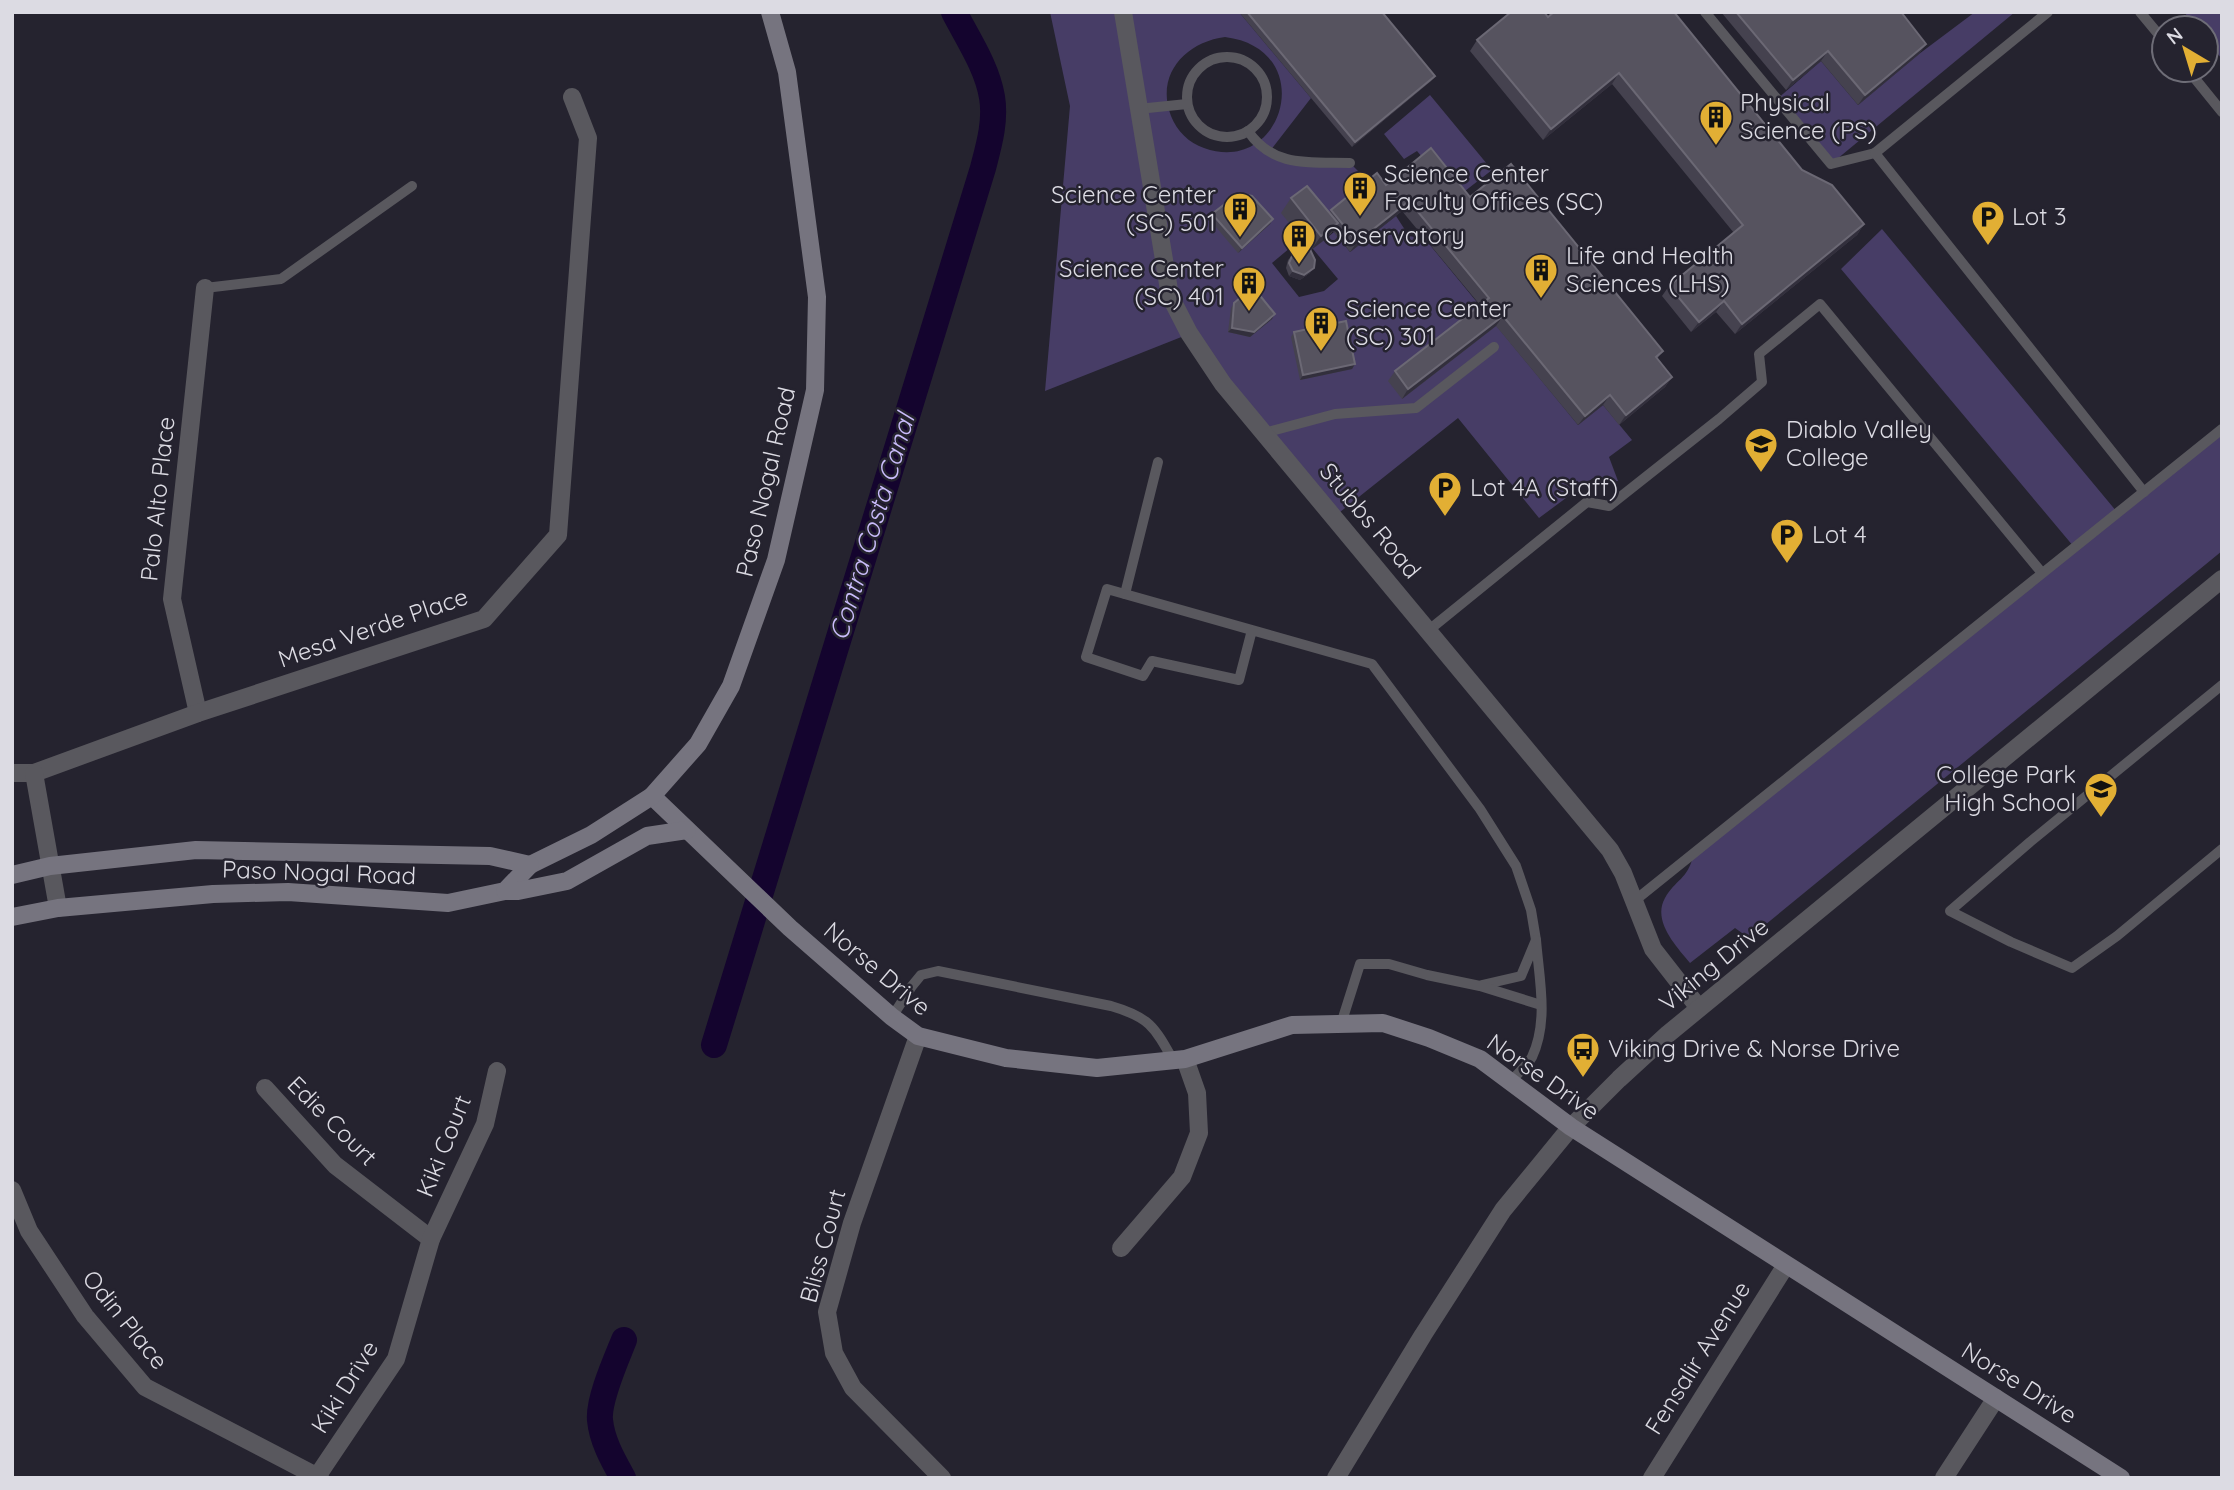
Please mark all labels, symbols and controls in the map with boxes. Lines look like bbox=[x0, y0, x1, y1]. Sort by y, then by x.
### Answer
north arrow bbox=[2150, 14, 2220, 84]
text: N bbox=[2162, 22, 2187, 49]
place label: Physical Science (PS) bbox=[1740, 87, 1877, 145]
building icon: Physical Science (PS) bbox=[1697, 98, 1735, 147]
place label: Science Center Faculty Offices (SC) bbox=[1384, 158, 1603, 216]
building icon: Science Center Faculty Offices (SC) bbox=[1341, 169, 1379, 218]
place label: Science Center (SC) 501 bbox=[1051, 179, 1216, 237]
building icon: Science Center (SC) 501 bbox=[1221, 190, 1259, 239]
parking icon: Lot 3 bbox=[1969, 198, 2007, 247]
place label: Lot 3 bbox=[2012, 201, 2067, 231]
building icon: Observatory bbox=[1280, 217, 1318, 266]
place label: Observatory bbox=[1324, 220, 1465, 250]
place label: Life and Health Sciences (LHS) bbox=[1566, 240, 1734, 298]
building icon: Life and Health Sciences (LHS) bbox=[1522, 251, 1560, 300]
place label: Science Center (SC) 401 bbox=[1059, 253, 1224, 311]
building icon: Science Center (SC) 401 bbox=[1230, 264, 1268, 313]
place label: Science Center (SC) 301 bbox=[1346, 293, 1511, 351]
building icon: Science Center (SC) 301 bbox=[1302, 304, 1340, 353]
street label: Paso Nogal Road bbox=[729, 384, 801, 580]
water label: Contra Costa Canal bbox=[821, 407, 923, 644]
place label: Diablo Valley College bbox=[1786, 414, 1932, 472]
street label: Palo Alto Place bbox=[133, 415, 181, 583]
school or university icon: Diablo Valley College bbox=[1742, 425, 1780, 474]
street label: Stubbs Road bbox=[1314, 456, 1428, 584]
parking icon: Lot 4A (Staff) bbox=[1426, 469, 1464, 518]
place label: Lot 4A (Staff) bbox=[1470, 472, 1618, 502]
parking icon: Lot 4 bbox=[1768, 516, 1806, 565]
place label: Lot 4 bbox=[1812, 519, 1867, 549]
street label: Mesa Verde Place bbox=[274, 581, 471, 674]
place label: College Park High School bbox=[1936, 759, 2076, 817]
school or university icon: College Park High School bbox=[2082, 770, 2120, 819]
street label: Paso Nogal Road bbox=[222, 854, 417, 890]
street label: Viking Drive bbox=[1653, 911, 1774, 1017]
street label: Norse Drive bbox=[818, 915, 937, 1022]
street label: Norse Drive bbox=[1482, 1027, 1606, 1126]
bus stop icon: Viking Drive & Norse Drive bbox=[1564, 1030, 1602, 1079]
place label: Viking Drive & Norse Drive bbox=[1608, 1033, 1900, 1063]
street label: Edie Court bbox=[282, 1069, 384, 1171]
street label: Kiki Court bbox=[409, 1090, 477, 1201]
street label: Bliss Court bbox=[792, 1186, 852, 1306]
street label: Odin Place bbox=[77, 1264, 175, 1375]
street label: Fensalir Avenue bbox=[1638, 1275, 1756, 1440]
street label: Kiki Drive bbox=[304, 1335, 384, 1438]
street label: Norse Drive bbox=[1956, 1335, 2083, 1429]

